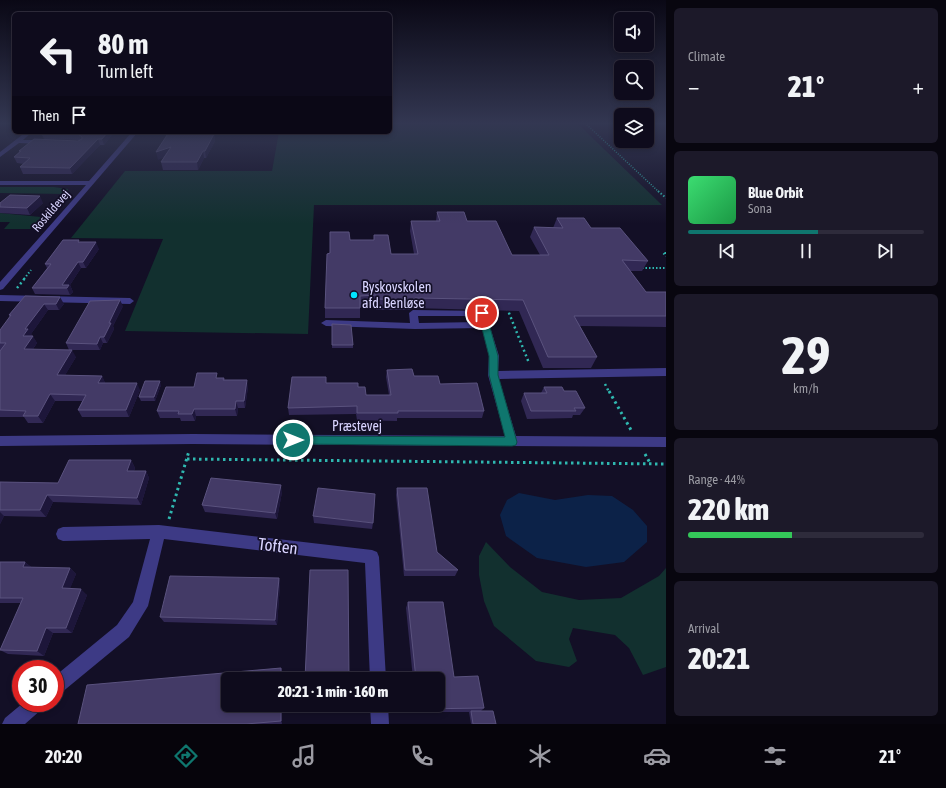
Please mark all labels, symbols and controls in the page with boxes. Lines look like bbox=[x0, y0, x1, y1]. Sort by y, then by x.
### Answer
map controls bbox=[614, 12, 654, 148]
button: sound bbox=[614, 12, 654, 52]
icon: left bbox=[32, 28, 84, 80]
text: 80 m bbox=[98, 28, 148, 60]
text: Climate bbox=[688, 49, 725, 64]
button: search bbox=[614, 60, 654, 100]
text: Turn left bbox=[98, 61, 153, 82]
text: 21° bbox=[788, 69, 824, 103]
text: − bbox=[688, 73, 699, 99]
text: + bbox=[913, 73, 924, 99]
icon: arrive bbox=[68, 104, 90, 126]
text: Then bbox=[32, 107, 60, 124]
button: layers bbox=[614, 108, 654, 148]
text: Blue Orbit bbox=[748, 184, 803, 201]
street label: Roskildevej bbox=[29, 187, 73, 235]
text: Sona bbox=[748, 201, 772, 216]
icon: previous bbox=[716, 240, 738, 262]
icon: pause bbox=[795, 240, 817, 262]
icon: next bbox=[874, 240, 896, 262]
place label: Byskovskolen afd. Benløse bbox=[362, 279, 432, 311]
marker: Byskovskolen afd. Benløse bbox=[349, 290, 359, 300]
pin bbox=[465, 296, 499, 330]
icon: arrive bbox=[471, 302, 493, 324]
text: 29 bbox=[782, 325, 830, 385]
text: km/h bbox=[793, 381, 819, 396]
street label: Præstevej bbox=[332, 418, 382, 434]
position arrow bbox=[272, 419, 314, 461]
text: Range · 44% bbox=[688, 472, 745, 487]
text: 220 km bbox=[688, 492, 769, 526]
street label: Toften bbox=[257, 534, 299, 558]
text: Arrival bbox=[688, 621, 720, 636]
text: 20:21 bbox=[688, 641, 750, 675]
speed limit sign: 30 bbox=[12, 660, 64, 712]
text: 20:21 · 1 min · 160 m bbox=[278, 683, 388, 700]
icon: directions bbox=[172, 742, 200, 770]
icon: music bbox=[290, 742, 318, 770]
icon: phone bbox=[408, 742, 436, 770]
icon: climate bbox=[526, 742, 554, 770]
icon: car bbox=[643, 742, 671, 770]
icon: filters bbox=[761, 742, 789, 770]
text: 20:20 bbox=[45, 746, 82, 767]
text: 21° bbox=[879, 746, 901, 767]

